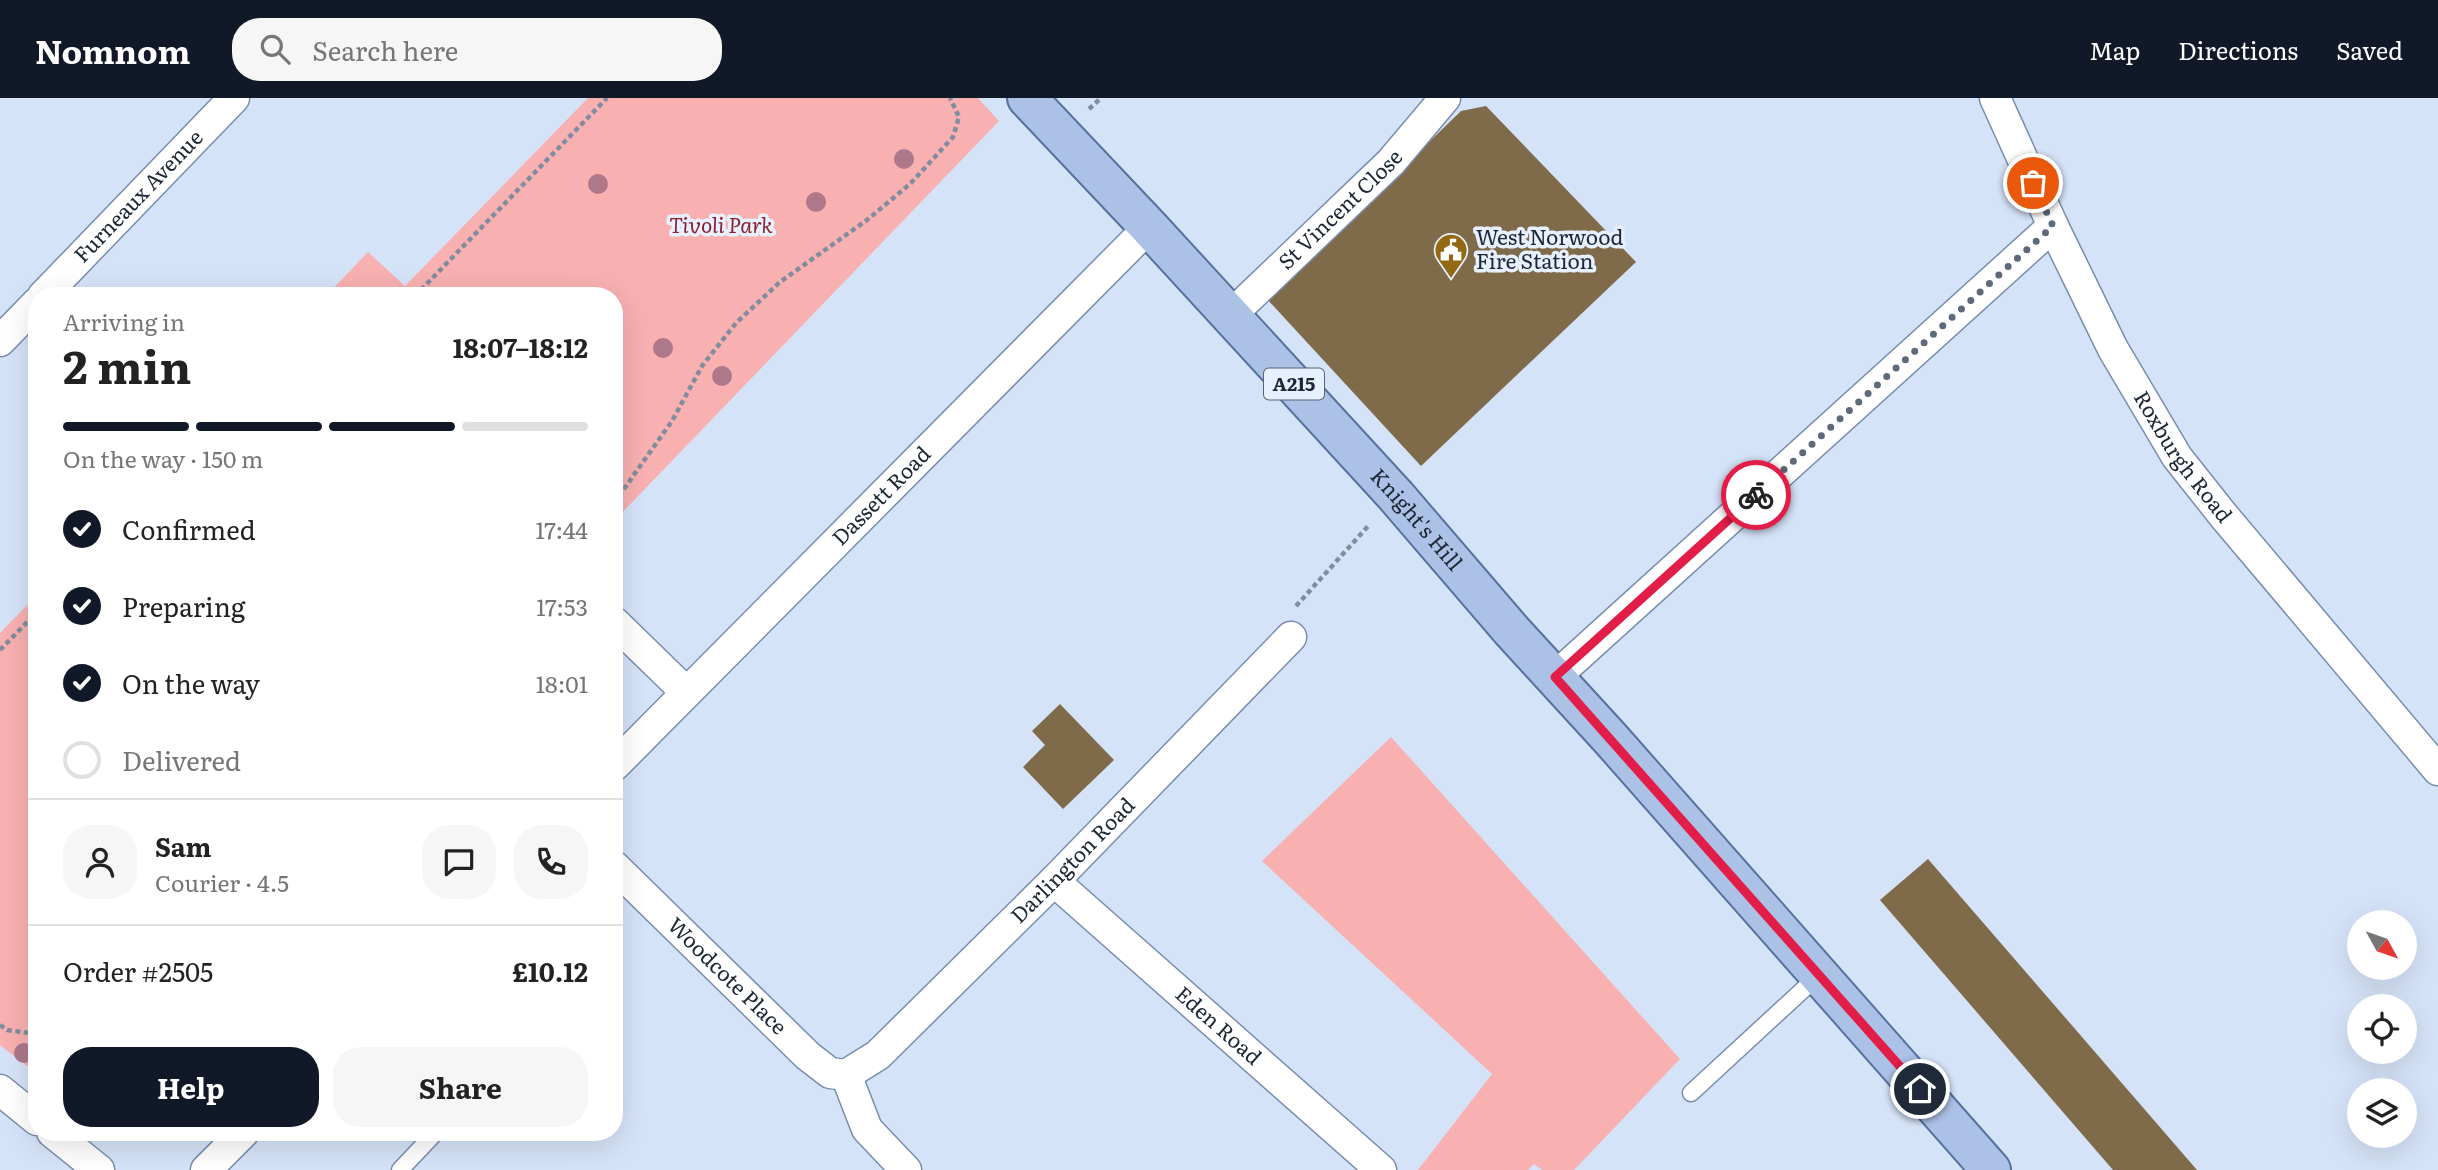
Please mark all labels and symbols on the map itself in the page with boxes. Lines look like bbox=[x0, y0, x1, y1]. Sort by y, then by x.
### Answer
street label: Furneaux Avenue bbox=[65, 121, 209, 269]
street label: St Vincent Close bbox=[1270, 142, 1408, 275]
pin bbox=[2003, 153, 2063, 213]
park label: Tivoli Park bbox=[669, 208, 773, 239]
place label: West Norwood Fire Station bbox=[1476, 220, 1623, 275]
public building icon: West Norwood Fire Station bbox=[1432, 231, 1470, 280]
road number: A215 bbox=[1264, 368, 1324, 400]
street label: Roxburgh Road bbox=[2128, 384, 2241, 528]
street label: Dassett Road bbox=[824, 438, 936, 551]
street label: Knight's Hill bbox=[1365, 460, 1471, 576]
courier bbox=[1721, 460, 1791, 530]
street label: Darlington Road bbox=[1002, 789, 1141, 929]
street label: Woodcote Place bbox=[662, 909, 795, 1041]
north arrow bbox=[2347, 910, 2417, 980]
street label: Eden Road bbox=[1170, 977, 1270, 1071]
pin bbox=[1890, 1059, 1950, 1119]

